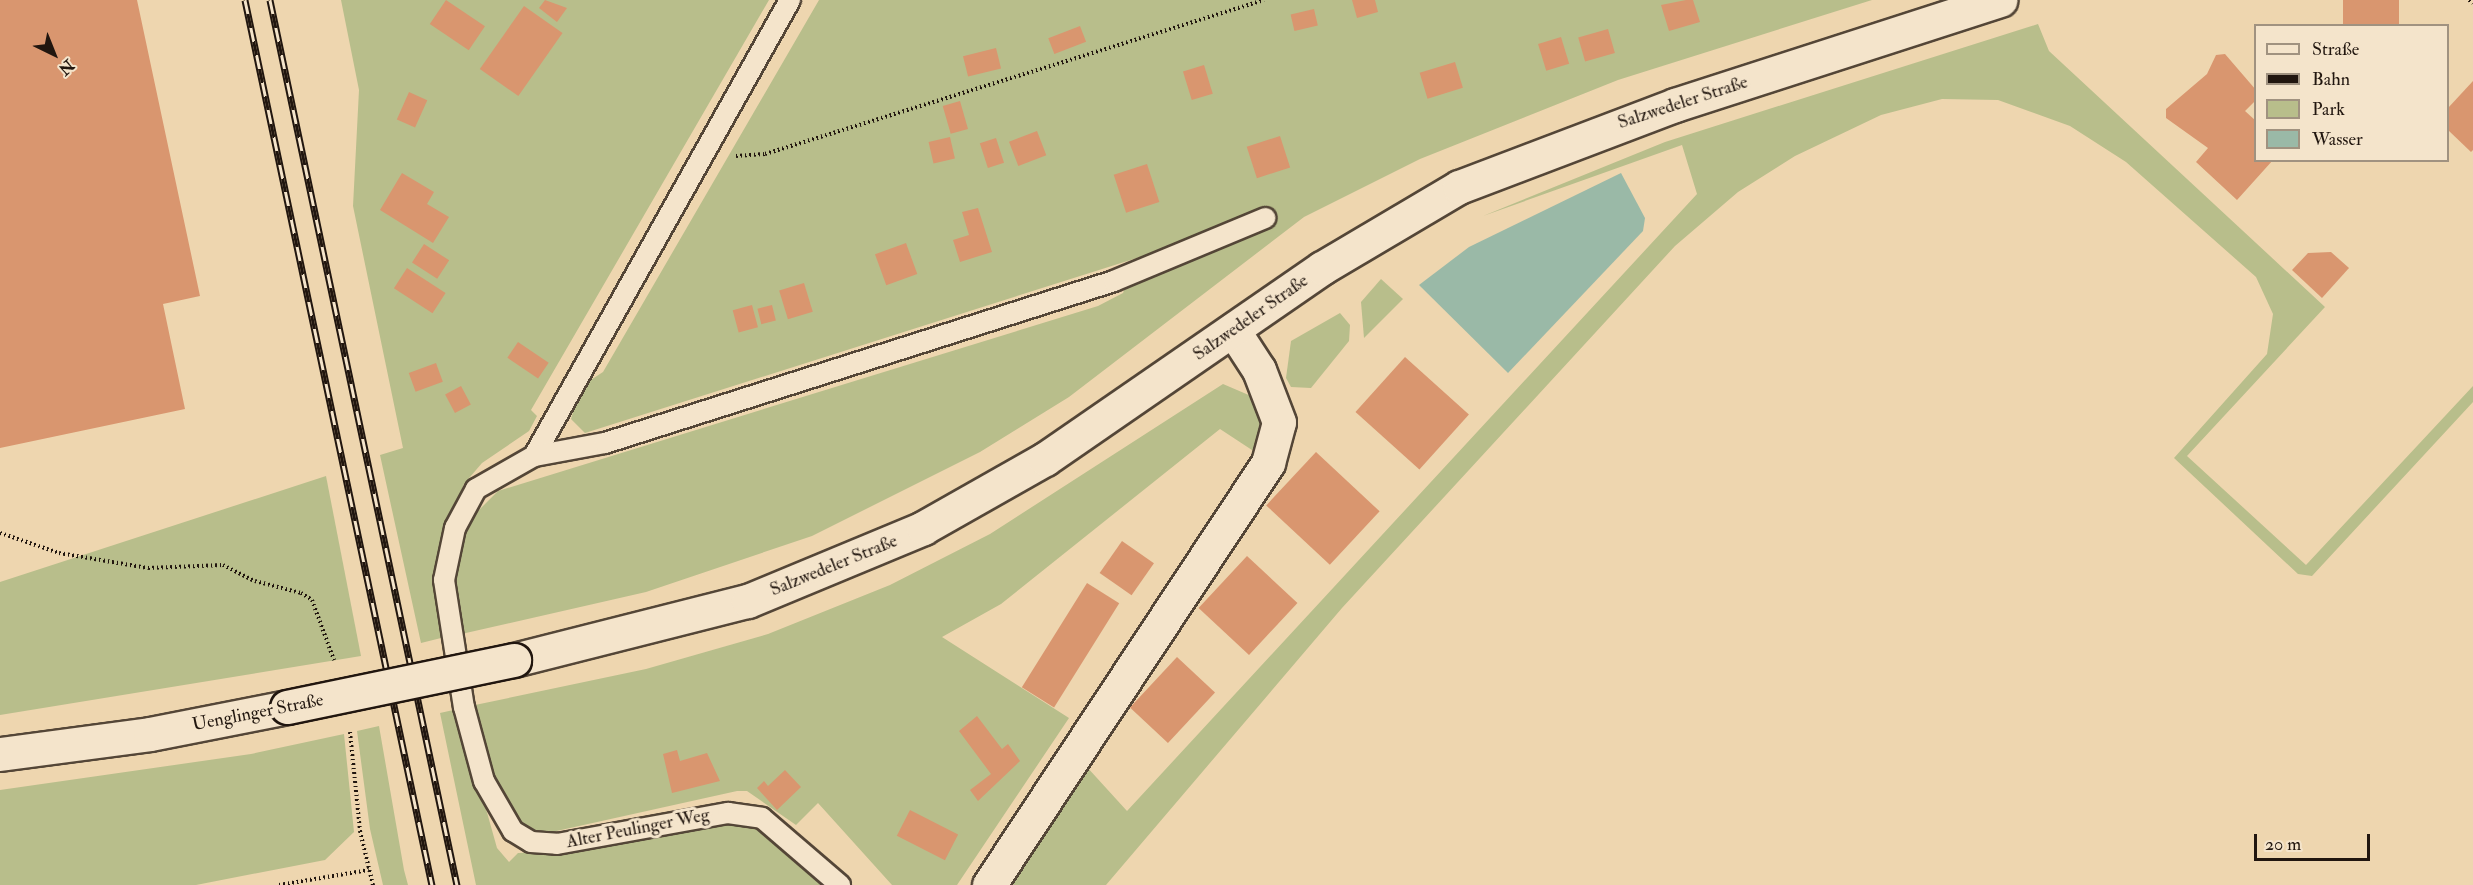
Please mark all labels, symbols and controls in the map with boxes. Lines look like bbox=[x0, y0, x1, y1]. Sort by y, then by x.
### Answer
north arrow bbox=[24, 24, 84, 84]
legend bbox=[2254, 24, 2449, 162]
text: Straße bbox=[2312, 38, 2359, 61]
text: N bbox=[54, 55, 78, 79]
text: Bahn bbox=[2312, 68, 2350, 91]
street label: Salzwedeler Straße bbox=[1615, 72, 1751, 134]
text: Park bbox=[2312, 98, 2345, 121]
text: Wasser bbox=[2312, 128, 2363, 151]
street label: Salzwedeler Straße bbox=[1189, 270, 1313, 366]
street label: Salzwedeler Straße bbox=[767, 531, 901, 601]
street label: Uenglinger Straße bbox=[191, 690, 325, 736]
street label: Alter Peulinger Weg bbox=[565, 805, 711, 853]
scale bar bbox=[2257, 822, 2372, 860]
text: 20 m bbox=[2265, 833, 2301, 856]

